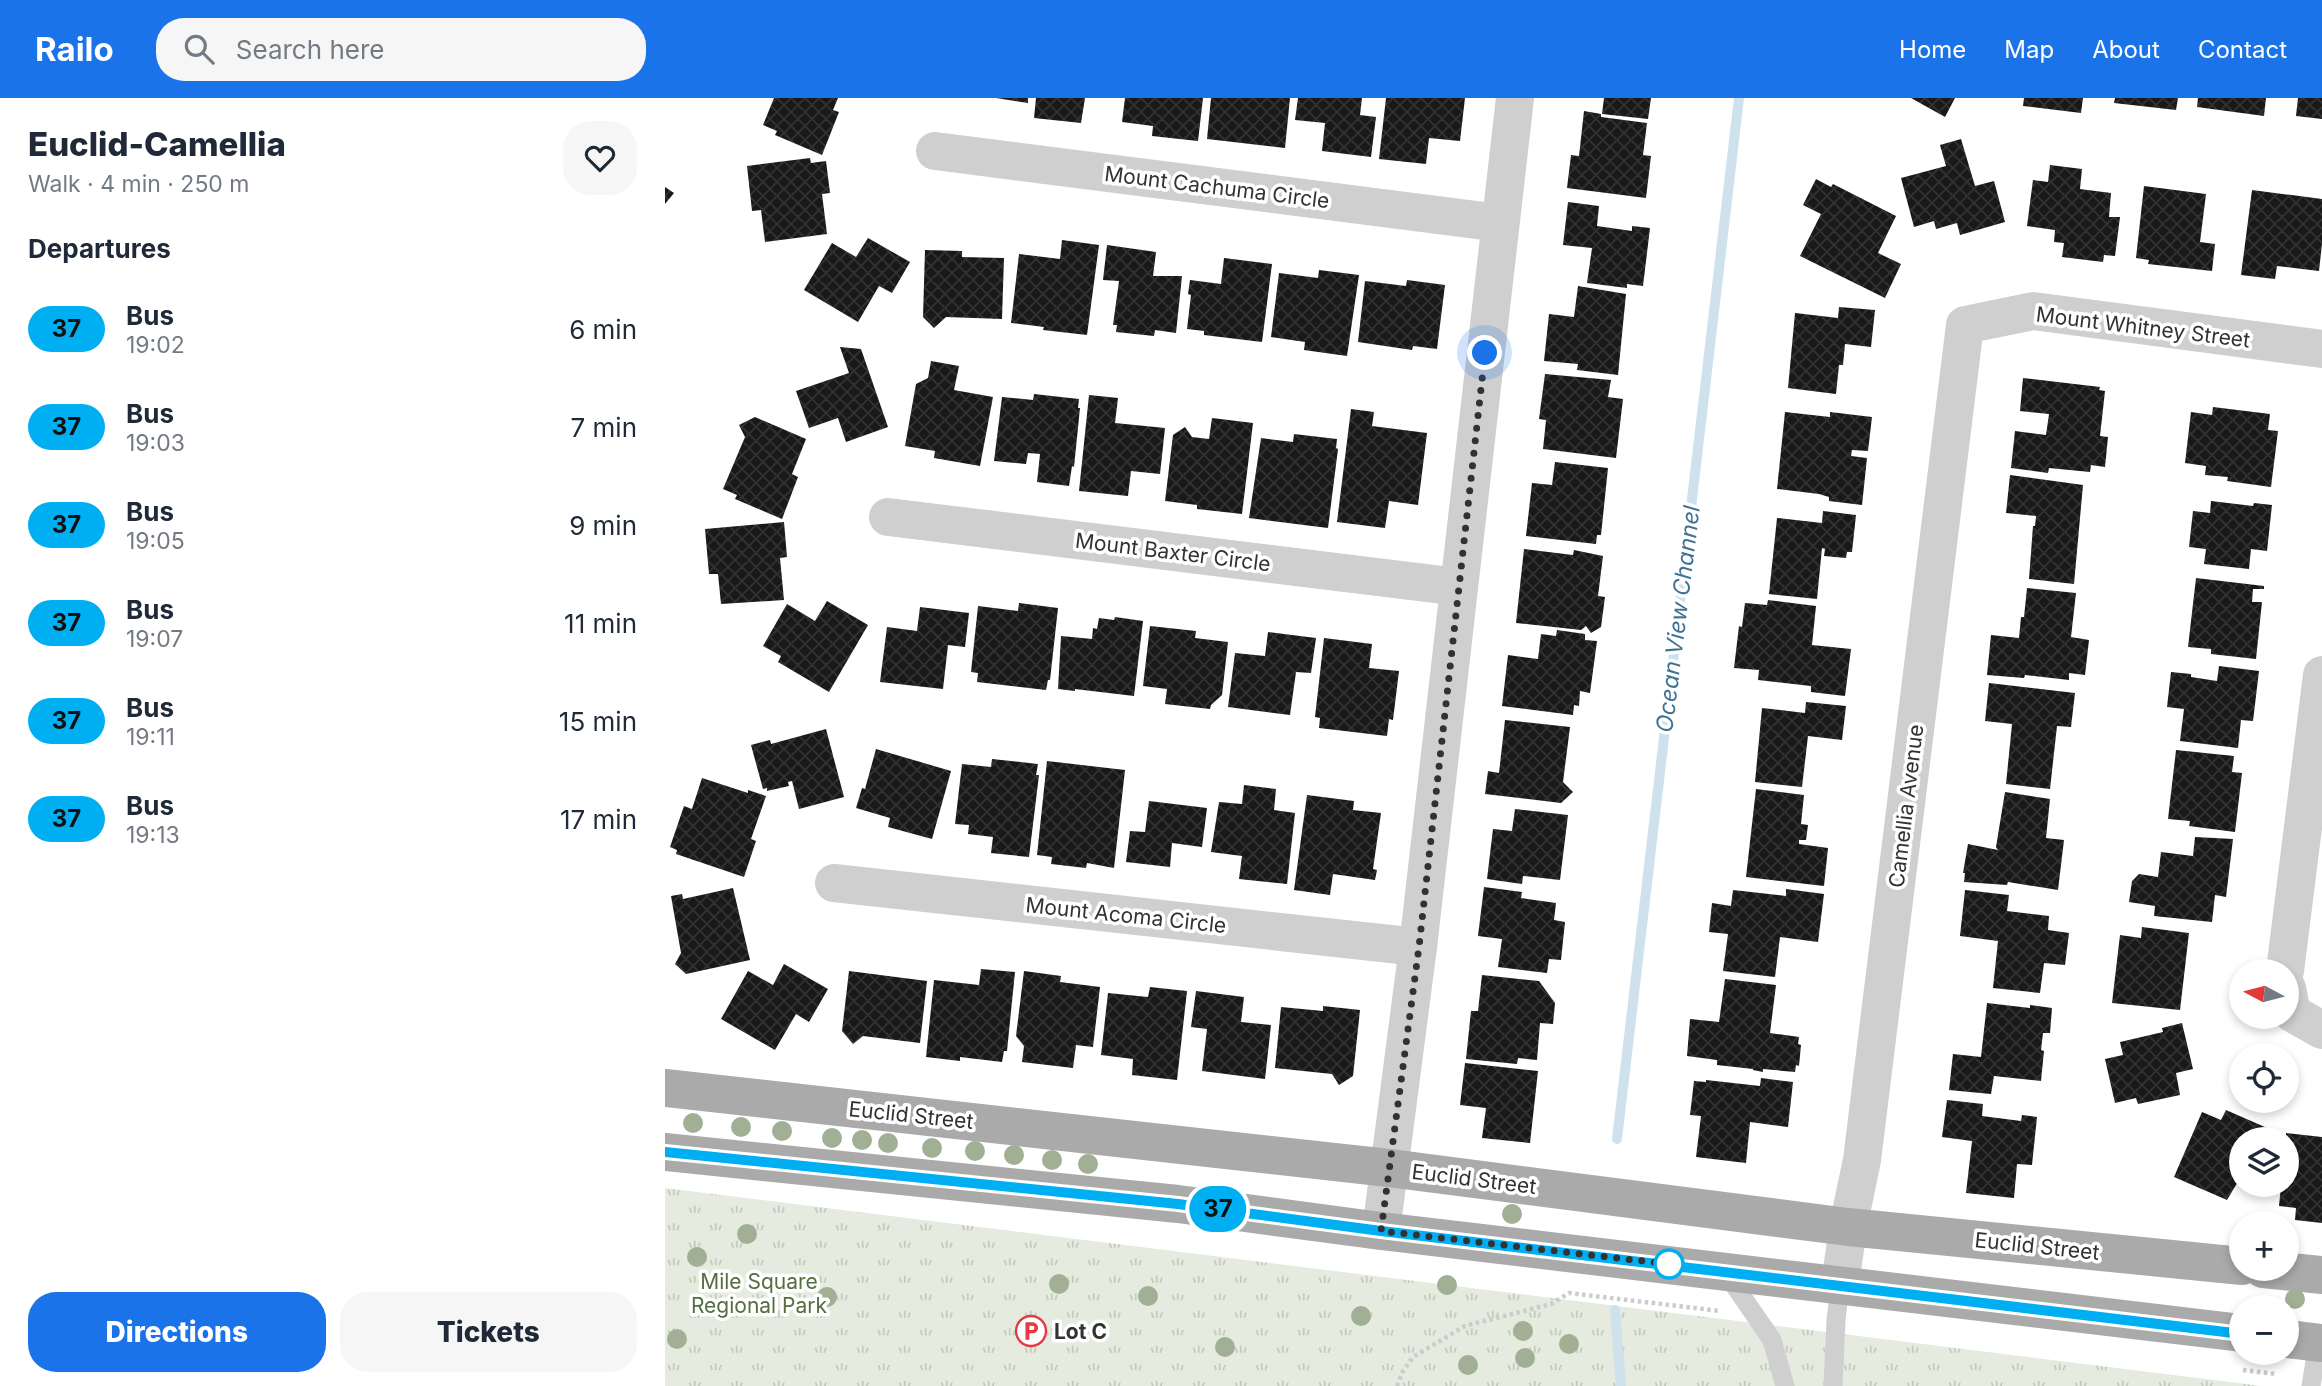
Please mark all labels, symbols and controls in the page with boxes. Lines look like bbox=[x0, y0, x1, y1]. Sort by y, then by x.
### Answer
search box bbox=[156, 18, 646, 81]
text: Railo bbox=[35, 29, 114, 69]
icon: search bbox=[180, 30, 218, 68]
text: Search here bbox=[236, 34, 384, 65]
text: Home bbox=[1899, 35, 1966, 64]
text: Map bbox=[2004, 35, 2054, 64]
text: About bbox=[2092, 35, 2160, 64]
text: Contact bbox=[2198, 35, 2287, 64]
button: heart bbox=[563, 121, 637, 195]
text: Euclid-Camellia bbox=[28, 124, 286, 164]
street label: Mount Cachuma Circle bbox=[1103, 161, 1331, 213]
text: Walk · 4 min · 250 m bbox=[28, 170, 250, 198]
text: Departures bbox=[28, 233, 171, 264]
text: Bus bbox=[126, 300, 174, 331]
street label: Mount Whitney Street bbox=[2035, 301, 2252, 353]
text: 37 bbox=[52, 314, 81, 343]
text: 6 min bbox=[569, 314, 637, 345]
text: 19:02 bbox=[126, 331, 185, 359]
your location bbox=[1467, 335, 1502, 370]
text: Bus bbox=[126, 398, 174, 429]
text: 37 bbox=[52, 412, 81, 441]
text: 7 min bbox=[571, 412, 637, 443]
text: 19:03 bbox=[126, 429, 185, 457]
text: Bus bbox=[126, 496, 174, 527]
water label: Ocean View Channel bbox=[1650, 504, 1706, 734]
text: 37 bbox=[52, 510, 81, 539]
text: 9 min bbox=[569, 510, 637, 541]
text: 19:05 bbox=[126, 527, 185, 555]
street label: Mount Baxter Circle bbox=[1074, 528, 1272, 576]
text: Bus bbox=[126, 594, 174, 625]
text: 37 bbox=[52, 608, 81, 637]
text: 11 min bbox=[564, 608, 637, 639]
text: 19:07 bbox=[126, 625, 183, 653]
text: Bus bbox=[126, 692, 174, 723]
text: 37 bbox=[52, 706, 81, 735]
text: 15 min bbox=[559, 706, 637, 737]
text: 19:11 bbox=[126, 723, 175, 751]
street label: Camellia Avenue bbox=[1884, 723, 1928, 889]
text: Bus bbox=[126, 790, 174, 821]
text: 37 bbox=[52, 804, 81, 833]
text: 17 min bbox=[560, 804, 637, 835]
text: 19:13 bbox=[126, 821, 180, 849]
street label: Mount Acoma Circle bbox=[1024, 892, 1228, 938]
north arrow bbox=[2229, 959, 2299, 1029]
map controls bbox=[2229, 959, 2299, 1365]
button: locate bbox=[2229, 1043, 2299, 1113]
street label: Euclid Street bbox=[847, 1096, 975, 1134]
button: layers bbox=[2229, 1127, 2299, 1197]
street label: Euclid Street bbox=[1410, 1159, 1538, 1199]
line badge: 37 bbox=[1187, 1186, 1249, 1232]
text: 37 bbox=[1203, 1194, 1233, 1223]
button: + bbox=[2229, 1211, 2299, 1281]
street label: Euclid Street bbox=[1973, 1227, 2101, 1265]
unlabelled marker bbox=[1654, 1249, 1684, 1279]
park label: Mile Square Regional Park bbox=[691, 1269, 828, 1318]
button: Directions bbox=[28, 1292, 326, 1372]
button: Tickets bbox=[340, 1292, 637, 1372]
button: − bbox=[2229, 1295, 2299, 1365]
parking icon: Lot C bbox=[1014, 1314, 1048, 1348]
place label: Lot C bbox=[1054, 1319, 1107, 1344]

